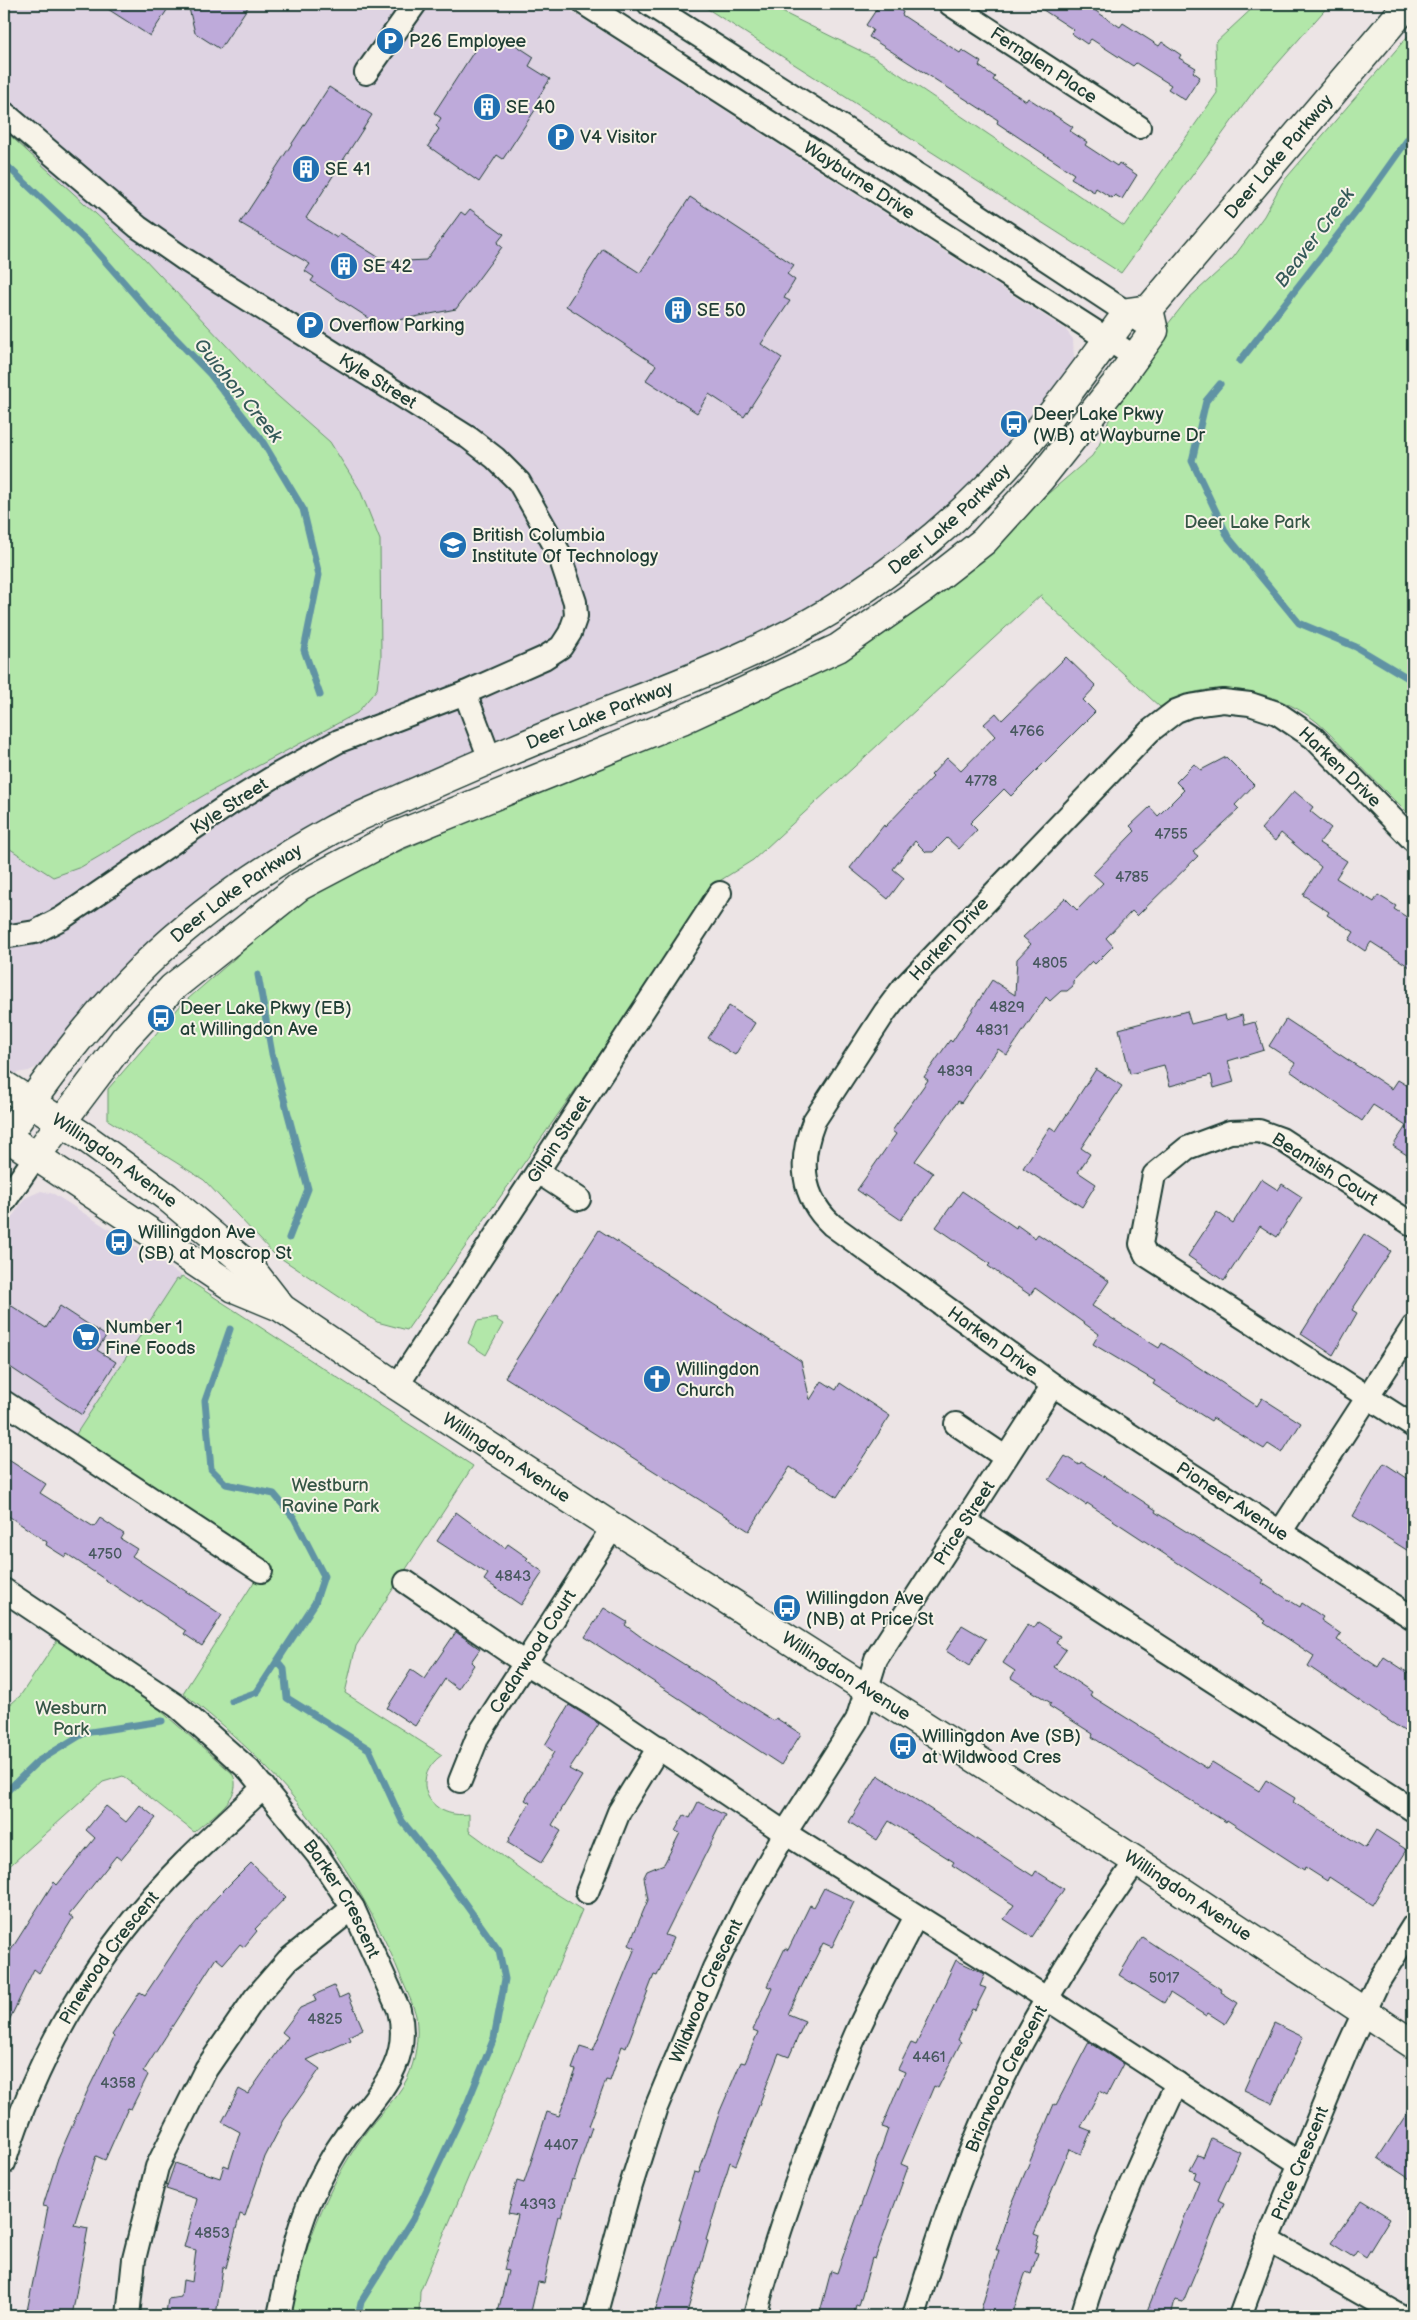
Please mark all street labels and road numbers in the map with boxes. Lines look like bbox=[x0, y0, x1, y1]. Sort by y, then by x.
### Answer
street label: Fernglen Place bbox=[986, 23, 1101, 108]
street label: Deer Lake Parkway bbox=[1220, 90, 1338, 223]
street label: Wayburne Drive bbox=[799, 137, 919, 224]
street label: Kyle Street bbox=[335, 349, 421, 414]
street label: Deer Lake Parkway bbox=[884, 459, 1015, 579]
street label: Deer Lake Parkway bbox=[523, 677, 677, 754]
street label: Harken Drive bbox=[1294, 723, 1385, 812]
street label: Kyle Street bbox=[187, 773, 272, 839]
street label: Deer Lake Parkway bbox=[167, 839, 307, 947]
street label: Harken Drive bbox=[905, 893, 994, 985]
street label: Gilpin Street bbox=[523, 1091, 596, 1187]
street label: Willingdon Avenue bbox=[48, 1109, 182, 1212]
street label: Beamish Court bbox=[1268, 1128, 1382, 1211]
street label: Harken Drive bbox=[943, 1302, 1042, 1382]
street label: Willingdon Avenue bbox=[438, 1408, 575, 1508]
street label: Pioneer Avenue bbox=[1172, 1458, 1292, 1546]
street label: Price Street bbox=[929, 1477, 1000, 1569]
street label: Cedarwood Court bbox=[485, 1586, 581, 1718]
street label: Willingdon Avenue bbox=[778, 1628, 915, 1725]
street label: Barker Crescent bbox=[299, 1835, 384, 1962]
street label: Willingdon Avenue bbox=[1120, 1846, 1256, 1946]
street label: Pinewood Crescent bbox=[55, 1887, 164, 2028]
street label: Wildwood Crescent bbox=[666, 1915, 748, 2067]
street label: Briarwood Crescent bbox=[961, 2001, 1052, 2156]
street label: Price Crescent bbox=[1267, 2103, 1333, 2224]

